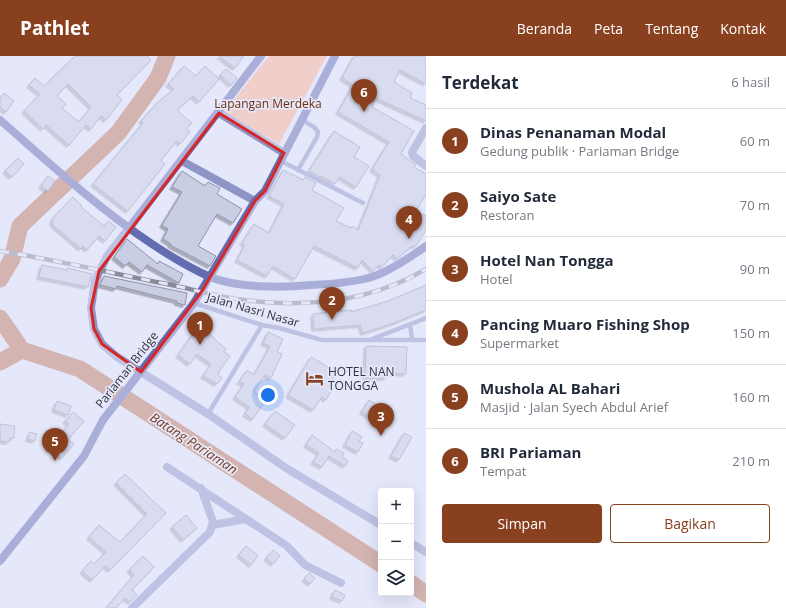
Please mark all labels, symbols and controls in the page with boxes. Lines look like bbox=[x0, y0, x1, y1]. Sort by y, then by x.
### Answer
text: Pathlet bbox=[20, 15, 89, 41]
text: Beranda bbox=[517, 19, 572, 38]
text: Peta bbox=[594, 19, 623, 38]
text: Tentang bbox=[645, 19, 698, 38]
text: Kontak bbox=[720, 19, 766, 38]
text: Terdekat bbox=[442, 71, 519, 94]
text: 6 hasil bbox=[731, 73, 770, 91]
pin: 6 bbox=[351, 79, 377, 112]
park label: Lapangan Merdeka bbox=[214, 95, 322, 112]
text: Dinas Penanaman Modal bbox=[480, 122, 666, 142]
text: 1 bbox=[451, 132, 459, 150]
text: 60 m bbox=[740, 132, 770, 150]
text: Gedung publik · Pariaman Bridge bbox=[480, 142, 679, 160]
text: Saiyo Sate bbox=[480, 186, 556, 206]
text: 2 bbox=[451, 196, 459, 214]
text: 70 m bbox=[740, 196, 770, 214]
pin: 4 bbox=[396, 206, 422, 239]
text: Restoran bbox=[480, 206, 534, 224]
text: Hotel Nan Tongga bbox=[480, 250, 613, 270]
text: 3 bbox=[451, 260, 459, 278]
text: 90 m bbox=[740, 260, 770, 278]
text: Hotel bbox=[480, 270, 513, 288]
pin: 2 bbox=[319, 287, 345, 320]
street label: Jalan Nasri Nasar bbox=[204, 288, 301, 331]
pin: 1 bbox=[187, 312, 213, 345]
text: Pancing Muaro Fishing Shop bbox=[480, 314, 690, 334]
text: 4 bbox=[451, 324, 459, 342]
text: 150 m bbox=[732, 324, 770, 342]
street label: Pariaman Bridge bbox=[91, 328, 162, 412]
text: Supermarket bbox=[480, 334, 559, 352]
place label: HOTEL NAN TONGGA bbox=[328, 363, 395, 394]
hotel icon: HOTEL NAN TONGGA bbox=[305, 369, 325, 389]
text: Mushola AL Bahari bbox=[480, 378, 620, 398]
your location bbox=[258, 385, 278, 405]
text: 5 bbox=[451, 388, 459, 406]
text: 160 m bbox=[732, 388, 770, 406]
text: Masjid · Jalan Syech Abdul Arief bbox=[480, 398, 668, 416]
pin: 3 bbox=[368, 403, 394, 436]
water label: Batang Pariaman bbox=[147, 408, 241, 478]
pin: 5 bbox=[42, 428, 68, 461]
text: BRI Pariaman bbox=[480, 442, 581, 462]
text: 6 bbox=[451, 452, 459, 470]
text: 210 m bbox=[732, 452, 770, 470]
text: Tempat bbox=[480, 462, 526, 480]
map controls bbox=[378, 488, 414, 596]
button: + bbox=[378, 488, 414, 524]
button: Simpan bbox=[442, 504, 602, 543]
button: Bagikan bbox=[610, 504, 770, 543]
button: − bbox=[378, 524, 414, 560]
button: layers bbox=[378, 560, 414, 596]

